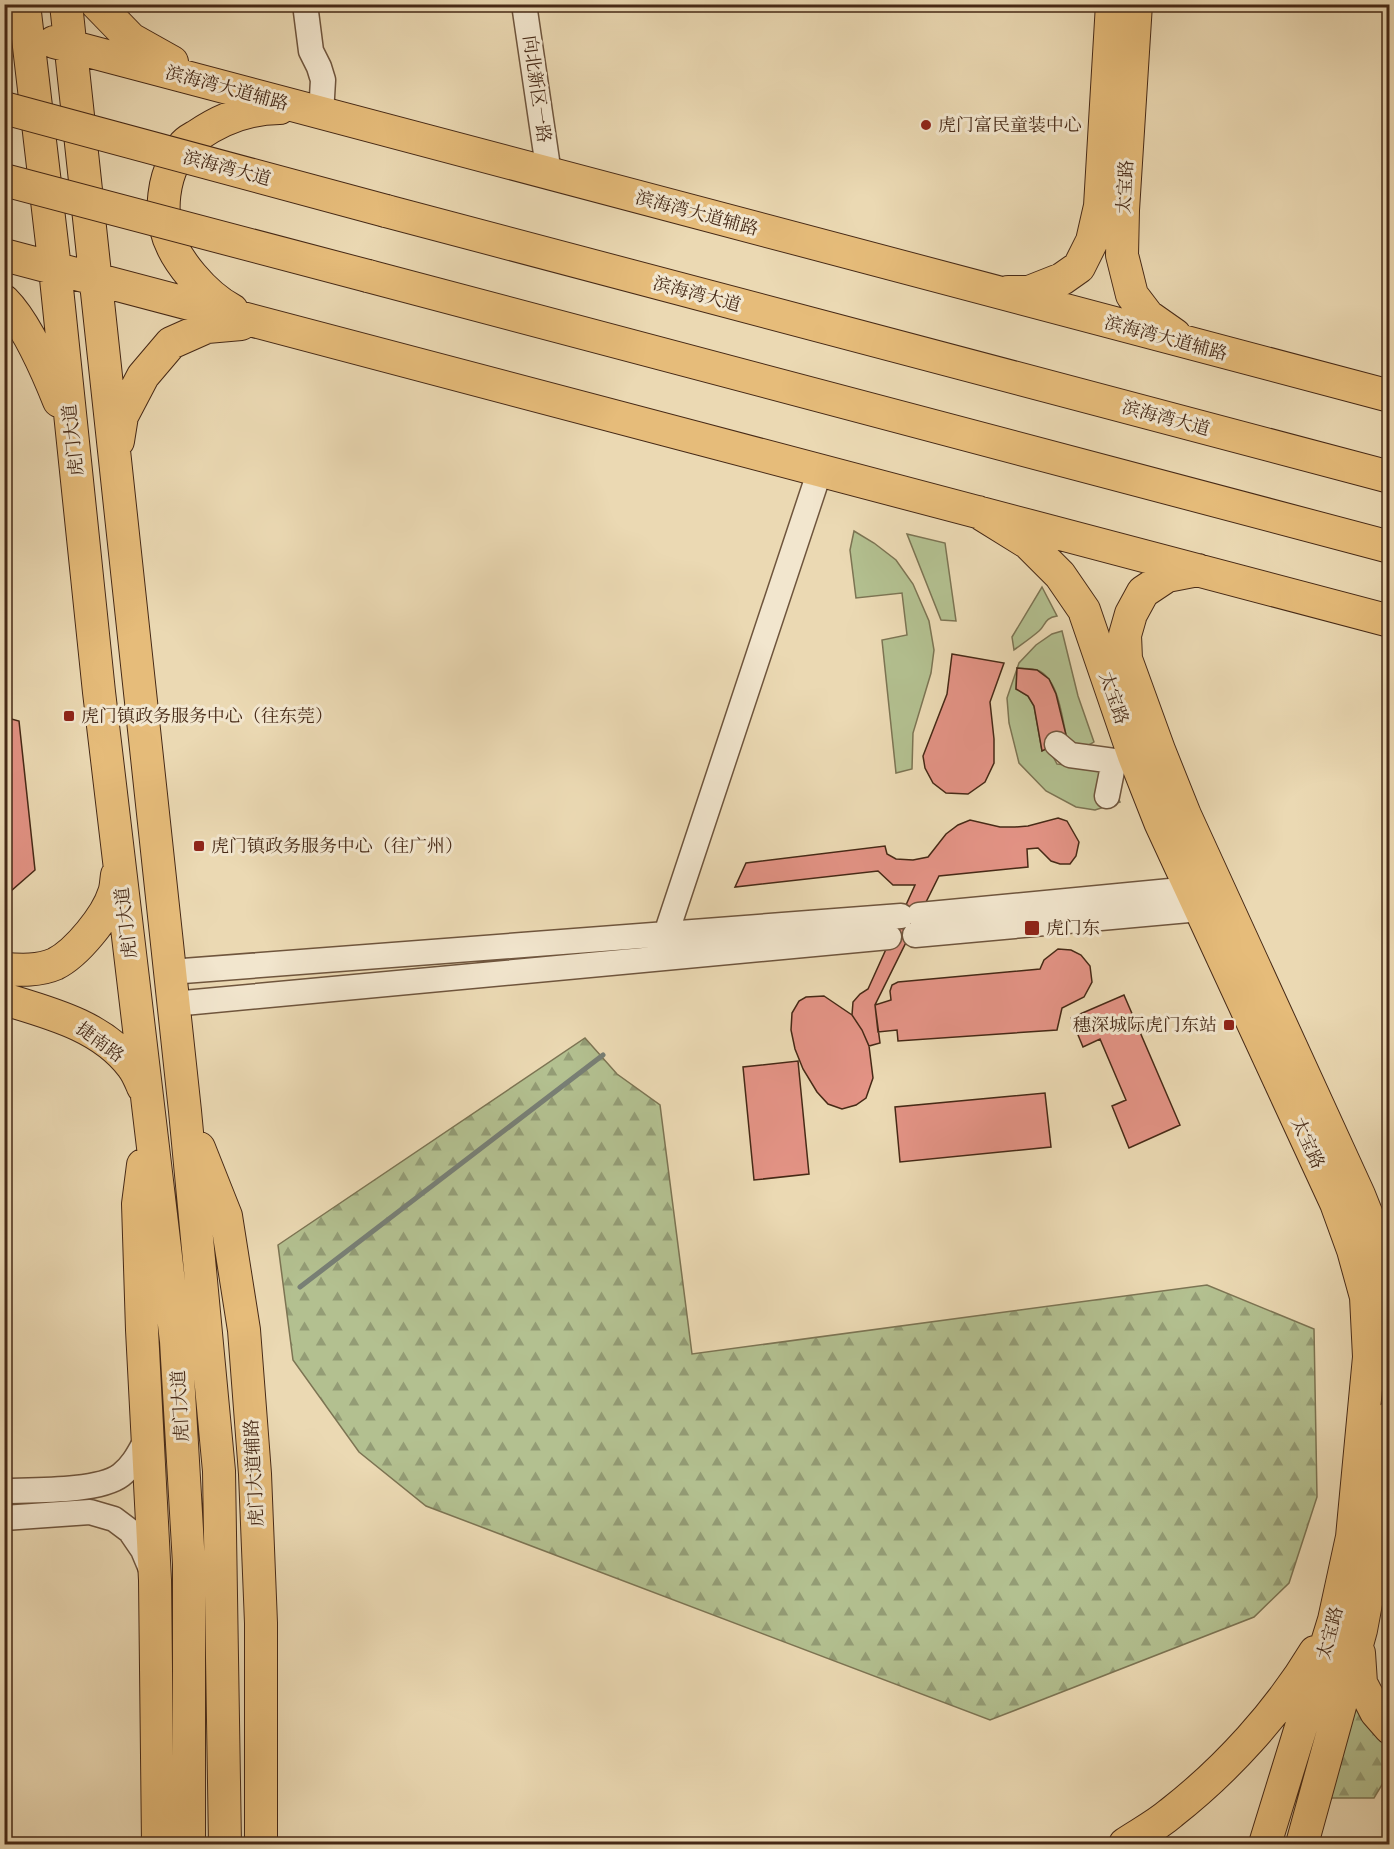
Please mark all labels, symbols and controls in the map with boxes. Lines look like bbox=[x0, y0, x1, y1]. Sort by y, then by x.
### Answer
street label: 向北新区一路 bbox=[519, 34, 555, 144]
street label: 滨海湾大道辅路 bbox=[163, 61, 291, 115]
place label: 虎门富民童装中心 bbox=[938, 114, 1082, 136]
marker: 虎门富民童装中心 bbox=[919, 118, 933, 132]
street label: 滨海湾大道 bbox=[181, 146, 273, 190]
street label: 太宝路 bbox=[1113, 159, 1137, 215]
street label: 滨海湾大道辅路 bbox=[633, 186, 761, 240]
street label: 滨海湾大道 bbox=[651, 272, 743, 316]
street label: 滨海湾大道辅路 bbox=[1102, 311, 1230, 365]
street label: 滨海湾大道 bbox=[1120, 396, 1212, 440]
street label: 虎门大道 bbox=[58, 403, 88, 477]
street label: 太宝路 bbox=[1095, 669, 1133, 727]
place label: 虎门镇政务服务中心（往东莞） bbox=[81, 705, 333, 727]
marker: 虎门镇政务服务中心（往东莞） bbox=[62, 709, 76, 723]
place label: 虎门镇政务服务中心（往广州） bbox=[211, 835, 463, 857]
marker: 虎门镇政务服务中心（往广州） bbox=[192, 839, 206, 853]
street label: 虎门大道 bbox=[111, 886, 141, 960]
place label: 虎门东 bbox=[1046, 917, 1100, 939]
marker: 虎门东 bbox=[1023, 919, 1041, 937]
place label: 穗深城际虎门东站 bbox=[1073, 1014, 1217, 1036]
street label: 捷南路 bbox=[72, 1017, 128, 1067]
marker: 穗深城际虎门东站 bbox=[1222, 1018, 1236, 1032]
street label: 太宝路 bbox=[1287, 1114, 1329, 1172]
street label: 虎门大道 bbox=[167, 1369, 193, 1443]
street label: 虎门大道辅路 bbox=[240, 1418, 268, 1528]
street label: 太宝路 bbox=[1312, 1604, 1348, 1662]

